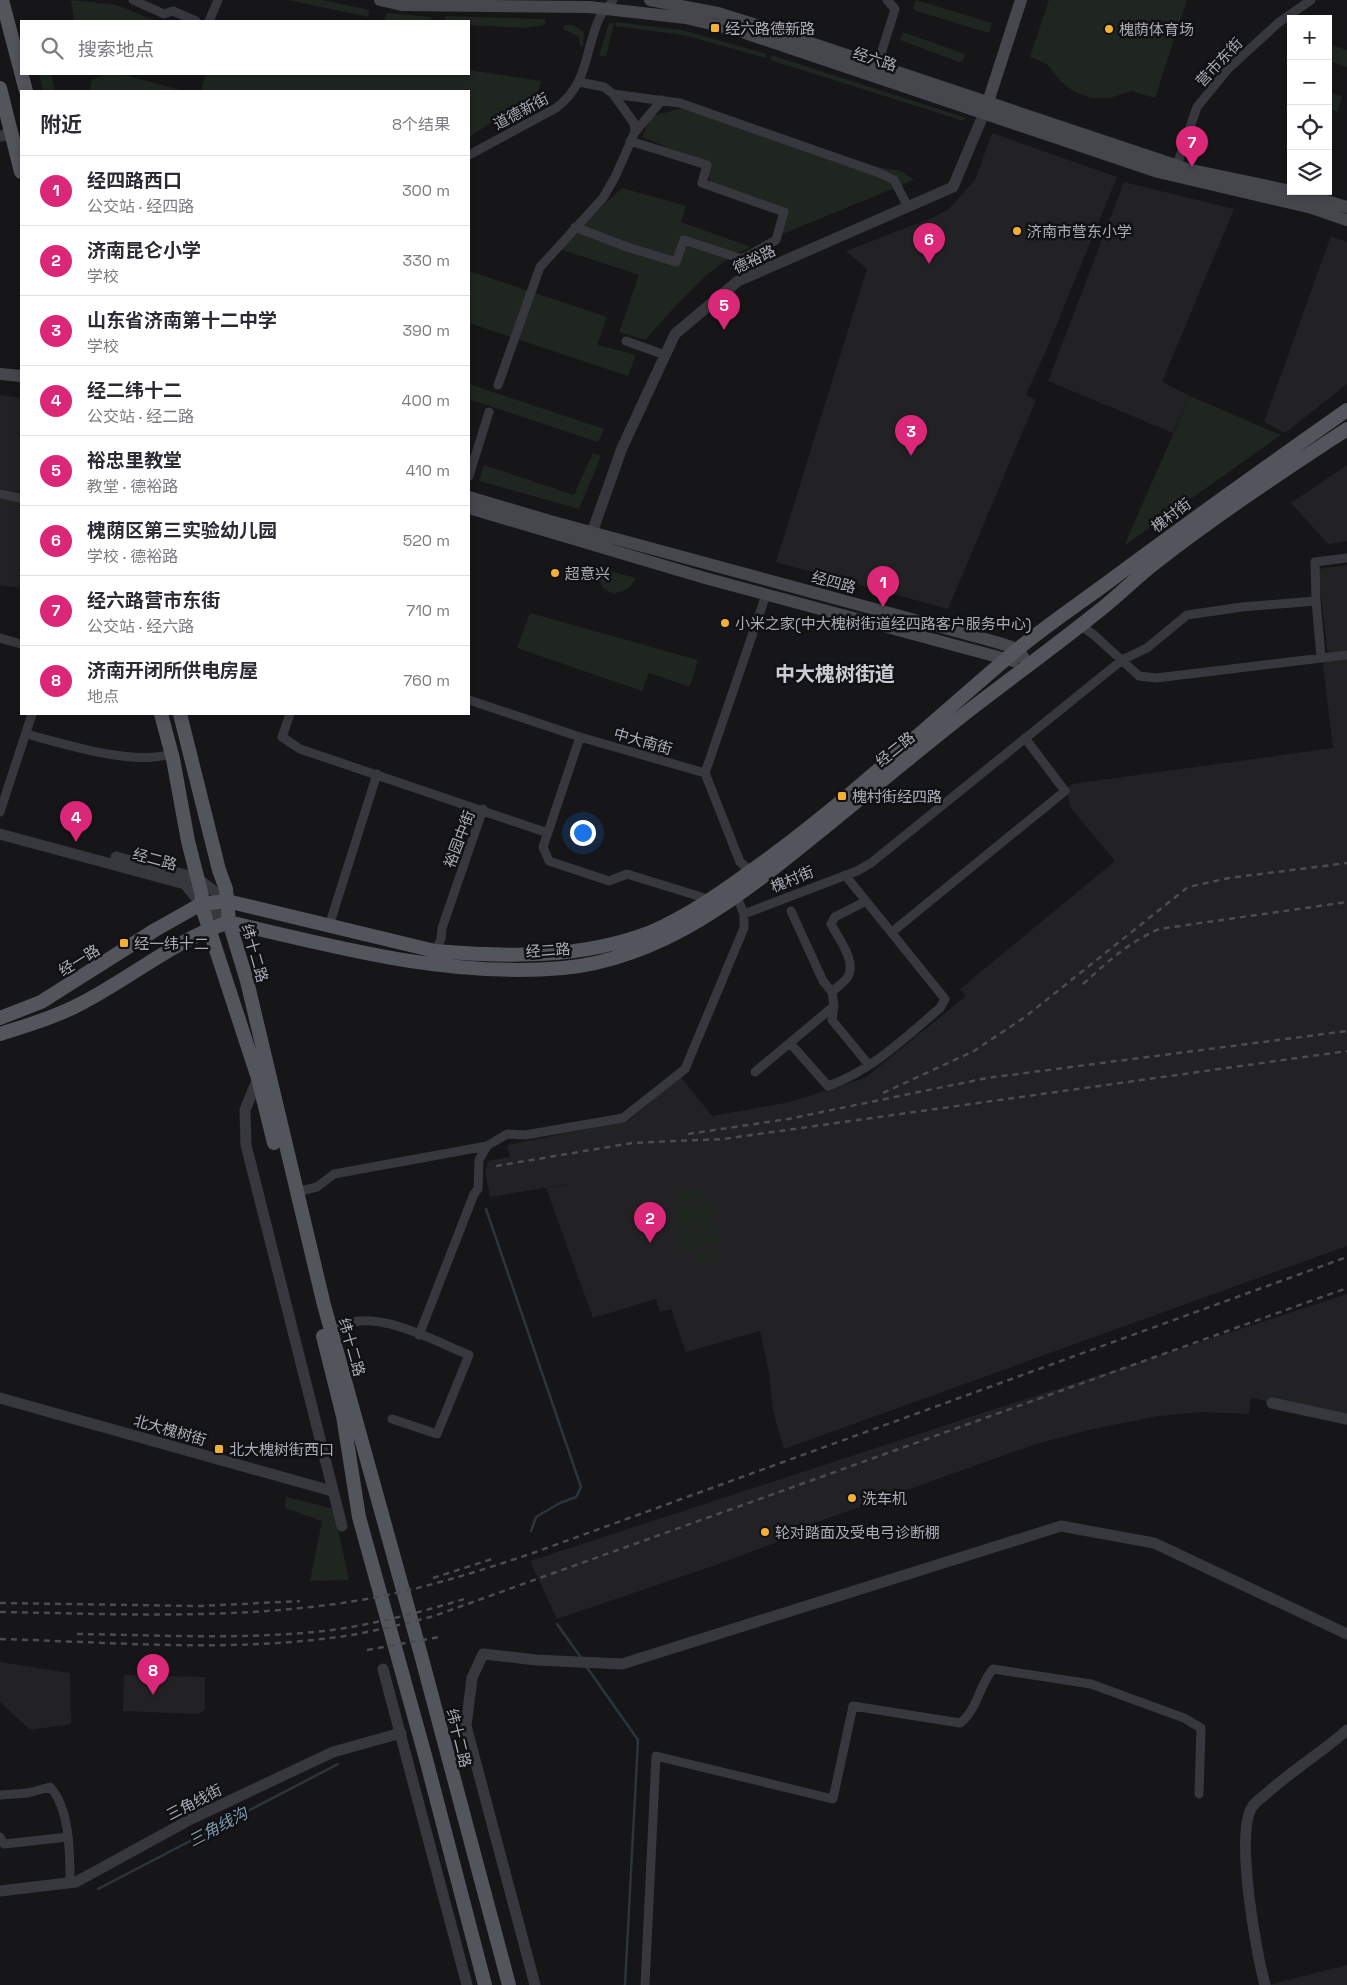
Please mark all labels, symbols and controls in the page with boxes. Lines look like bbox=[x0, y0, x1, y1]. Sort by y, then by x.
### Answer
map controls bbox=[1287, 15, 1332, 195]
button: + bbox=[1287, 15, 1332, 60]
place label: 经六路德新路 bbox=[725, 19, 815, 38]
search box bbox=[20, 20, 470, 75]
place label: 槐荫体育场 bbox=[1119, 20, 1194, 39]
marker: 经六路德新路 bbox=[709, 22, 721, 34]
marker: 槐荫体育场 bbox=[1103, 23, 1115, 35]
icon: search bbox=[38, 34, 66, 62]
street label: 营市东街 bbox=[1192, 34, 1246, 90]
text: 搜索地点 bbox=[78, 37, 154, 62]
street label: 经六路 bbox=[851, 43, 899, 75]
button: − bbox=[1287, 60, 1332, 105]
street label: 道德新街 bbox=[490, 89, 552, 133]
button: locate bbox=[1287, 105, 1332, 150]
text: 附近 bbox=[40, 111, 82, 138]
text: 8个结果 bbox=[392, 114, 450, 135]
pin: 7 bbox=[1176, 126, 1208, 167]
button: layers bbox=[1287, 150, 1332, 195]
text: 经四路西口 bbox=[87, 168, 182, 193]
text: 1 bbox=[52, 180, 60, 201]
text: 300 m bbox=[402, 180, 450, 201]
text: 公交站 · 经四路 bbox=[87, 196, 194, 217]
place label: 济南市营东小学 bbox=[1027, 222, 1132, 241]
pin: 6 bbox=[913, 223, 945, 264]
marker: 济南市营东小学 bbox=[1011, 225, 1023, 237]
text: 济南昆仑小学 bbox=[87, 238, 201, 263]
street label: 德裕路 bbox=[730, 241, 778, 277]
text: 2 bbox=[51, 250, 61, 271]
text: 330 m bbox=[403, 250, 450, 271]
text: 学校 bbox=[87, 266, 119, 287]
pin: 5 bbox=[708, 289, 740, 330]
text: 山东省济南第十二中学 bbox=[87, 308, 277, 333]
text: 3 bbox=[51, 320, 61, 341]
text: 390 m bbox=[402, 320, 450, 341]
text: 学校 bbox=[87, 336, 119, 357]
text: 经二纬十二 bbox=[87, 378, 182, 403]
text: 4 bbox=[51, 390, 61, 411]
text: 400 m bbox=[402, 390, 450, 411]
text: 公交站 · 经二路 bbox=[87, 406, 194, 427]
pin: 3 bbox=[895, 415, 927, 456]
text: 裕忠里教堂 bbox=[87, 448, 182, 473]
text: 5 bbox=[51, 460, 61, 481]
text: 410 m bbox=[406, 460, 450, 481]
text: 教堂 · 德裕路 bbox=[87, 476, 178, 497]
street label: 槐村街 bbox=[1147, 494, 1195, 536]
text: 槐荫区第三实验幼儿园 bbox=[87, 518, 277, 543]
text: 6 bbox=[51, 530, 61, 551]
text: 520 m bbox=[403, 530, 450, 551]
text: 学校 · 德裕路 bbox=[87, 546, 178, 567]
place label: 超意兴 bbox=[565, 564, 610, 583]
pin: 1 bbox=[867, 566, 899, 607]
marker: 超意兴 bbox=[549, 567, 561, 579]
street label: 经四路 bbox=[810, 567, 858, 597]
text: 经六路营市东街 bbox=[87, 588, 220, 613]
text: 7 bbox=[52, 600, 60, 621]
text: 710 m bbox=[406, 600, 450, 621]
place label: 小米之家(中大槐树街道经四路客户服务中心) bbox=[735, 614, 1031, 634]
text: 公交站 · 经六路 bbox=[87, 616, 194, 637]
marker: 小米之家(中大槐树街道经四路客户服务中心) bbox=[719, 617, 731, 629]
text: 济南开闭所供电房屋 bbox=[87, 658, 258, 683]
district label: 中大槐树街道 bbox=[775, 661, 895, 687]
text: 8 bbox=[51, 670, 61, 691]
text: 760 m bbox=[403, 670, 450, 691]
text: 地点 bbox=[87, 686, 119, 707]
street label: 中大南街 bbox=[612, 724, 674, 758]
street label: 经二路 bbox=[872, 727, 918, 771]
place label: 槐村街经四路 bbox=[852, 787, 942, 806]
marker: 槐村街经四路 bbox=[836, 790, 848, 802]
pin: 4 bbox=[60, 801, 92, 842]
street label: 裕园中街 bbox=[439, 808, 479, 870]
your location bbox=[570, 820, 596, 846]
street label: 经二路 bbox=[131, 844, 179, 874]
street label: 槐村街 bbox=[768, 862, 816, 896]
street label: 纬十二路 bbox=[238, 922, 272, 984]
place label: 经一纬十二 bbox=[134, 934, 209, 953]
marker: 经一纬十二 bbox=[118, 937, 130, 949]
street label: 经二路 bbox=[525, 939, 571, 961]
street label: 经一路 bbox=[55, 940, 103, 980]
pin: 2 bbox=[634, 1202, 666, 1243]
street label: 纬十二路 bbox=[335, 1316, 369, 1378]
street label: 北大槐树街 bbox=[131, 1411, 209, 1449]
place label: 北大槐树街西口 bbox=[229, 1440, 334, 1459]
marker: 北大槐树街西口 bbox=[213, 1443, 225, 1455]
place label: 洗车机 bbox=[862, 1489, 907, 1508]
marker: 洗车机 bbox=[846, 1492, 858, 1504]
place label: 轮对踏面及受电弓诊断棚 bbox=[775, 1523, 940, 1542]
marker: 轮对踏面及受电弓诊断棚 bbox=[759, 1526, 771, 1538]
pin: 8 bbox=[137, 1654, 169, 1695]
street label: 纬十二路 bbox=[443, 1707, 475, 1769]
street label: 三角线街 bbox=[163, 1780, 225, 1824]
water label: 三角线沟 bbox=[185, 1802, 253, 1851]

